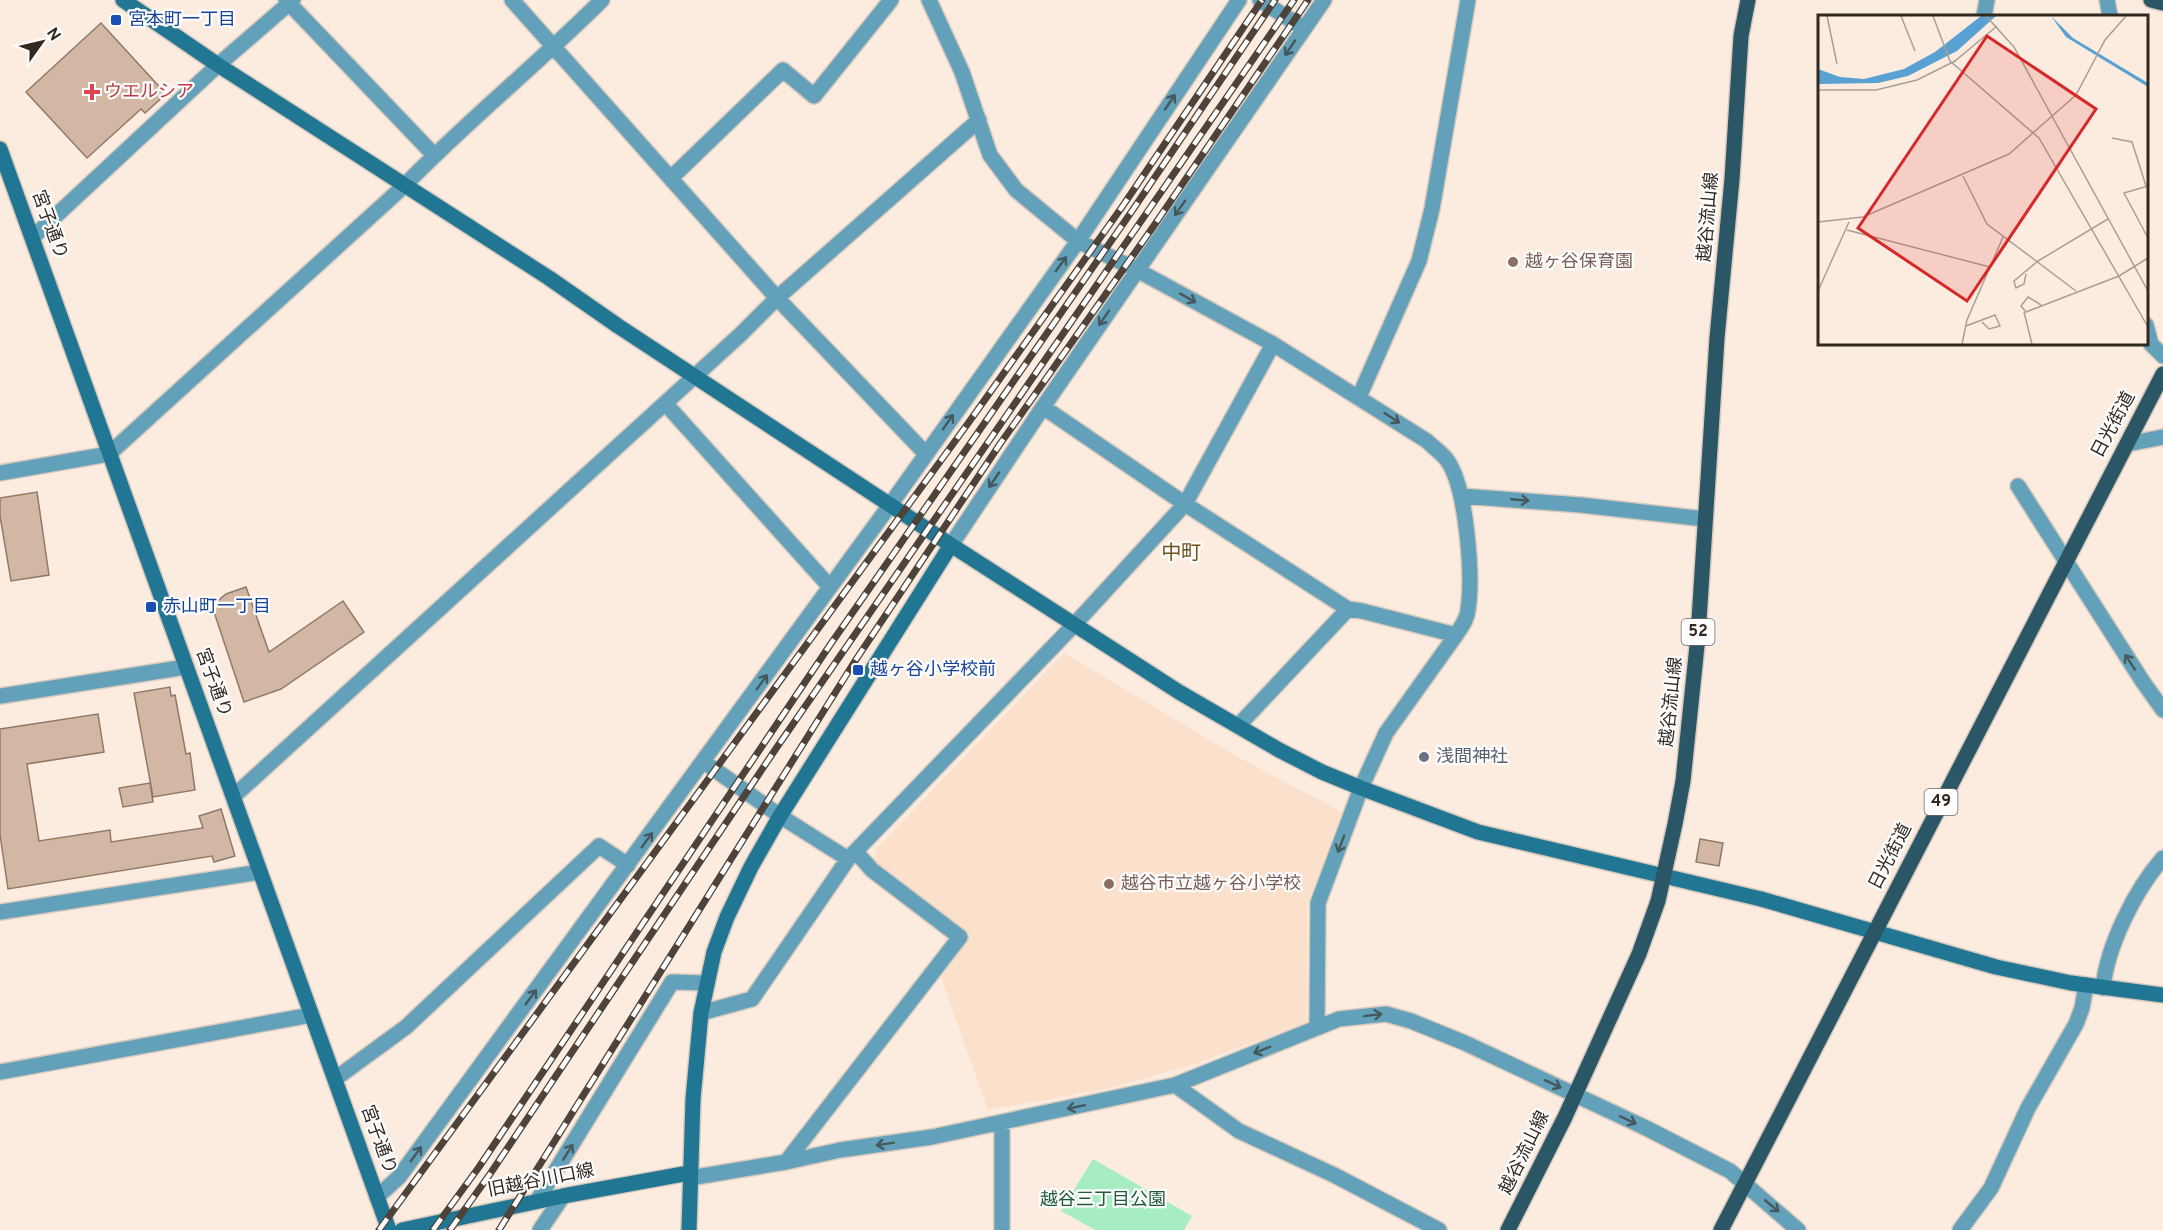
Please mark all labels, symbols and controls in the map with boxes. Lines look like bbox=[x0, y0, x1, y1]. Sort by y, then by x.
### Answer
place label: 宮本町一丁目 bbox=[128, 9, 236, 32]
north arrow bbox=[12, 12, 72, 72]
marker: 宮本町一丁目 bbox=[109, 13, 123, 27]
inset map bbox=[1818, 15, 2148, 345]
text: N bbox=[41, 24, 64, 45]
one-way arrow bbox=[1284, 39, 1296, 55]
place label: ウエルシア bbox=[104, 81, 194, 104]
marker: ウエルシア bbox=[85, 85, 99, 99]
one-way arrow bbox=[1165, 94, 1177, 111]
street label: 越谷流山線 bbox=[1694, 171, 1724, 263]
street label: 宮子通り bbox=[26, 187, 72, 263]
one-way arrow bbox=[1174, 200, 1186, 216]
place label: 越ヶ谷保育園 bbox=[1525, 251, 1633, 274]
marker: 越ヶ谷保育園 bbox=[1506, 255, 1520, 269]
one-way arrow bbox=[1055, 256, 1067, 272]
one-way arrow bbox=[1179, 293, 1197, 304]
one-way arrow bbox=[1098, 310, 1110, 326]
street label: 日光街道 bbox=[2087, 388, 2141, 462]
one-way arrow bbox=[1384, 412, 1401, 425]
one-way arrow bbox=[942, 415, 954, 431]
one-way arrow bbox=[988, 471, 1000, 487]
one-way arrow bbox=[1509, 495, 1529, 506]
district label: 中町 bbox=[1161, 541, 1201, 567]
place label: 赤山町一丁目 bbox=[163, 596, 271, 619]
marker: 赤山町一丁目 bbox=[144, 600, 158, 614]
road number: 52 bbox=[1682, 619, 1714, 645]
street label: 宮子通り bbox=[190, 645, 236, 721]
one-way arrow bbox=[2124, 654, 2136, 671]
street label: 越谷流山線 bbox=[1656, 656, 1688, 748]
place label: 越ヶ谷小学校前 bbox=[870, 659, 996, 682]
marker: 越ヶ谷小学校前 bbox=[851, 663, 865, 677]
one-way arrow bbox=[756, 674, 768, 691]
place label: 浅間神社 bbox=[1436, 746, 1508, 769]
marker: 浅間神社 bbox=[1417, 750, 1431, 764]
road number: 49 bbox=[1924, 789, 1958, 815]
street label: 日光街道 bbox=[1864, 820, 1918, 894]
one-way arrow bbox=[641, 832, 653, 848]
one-way arrow bbox=[1335, 834, 1346, 852]
place label: 越谷市立越ヶ谷小学校 bbox=[1121, 873, 1301, 896]
marker: 越谷市立越ヶ谷小学校 bbox=[1102, 877, 1116, 891]
one-way arrow bbox=[525, 989, 538, 1005]
one-way arrow bbox=[1363, 1009, 1382, 1020]
one-way arrow bbox=[1254, 1045, 1272, 1056]
one-way arrow bbox=[1544, 1079, 1562, 1091]
one-way arrow bbox=[1067, 1101, 1086, 1113]
street label: 宮子通り bbox=[355, 1102, 401, 1178]
street label: 越谷流山線 bbox=[1495, 1108, 1555, 1198]
one-way arrow bbox=[1618, 1114, 1636, 1126]
one-way arrow bbox=[876, 1138, 895, 1149]
one-way arrow bbox=[562, 1144, 574, 1161]
one-way arrow bbox=[410, 1147, 422, 1163]
street label: 旧越谷川口線 bbox=[486, 1159, 596, 1203]
park label: 越谷三丁目公園 bbox=[1040, 1189, 1166, 1212]
one-way arrow bbox=[1764, 1200, 1780, 1213]

